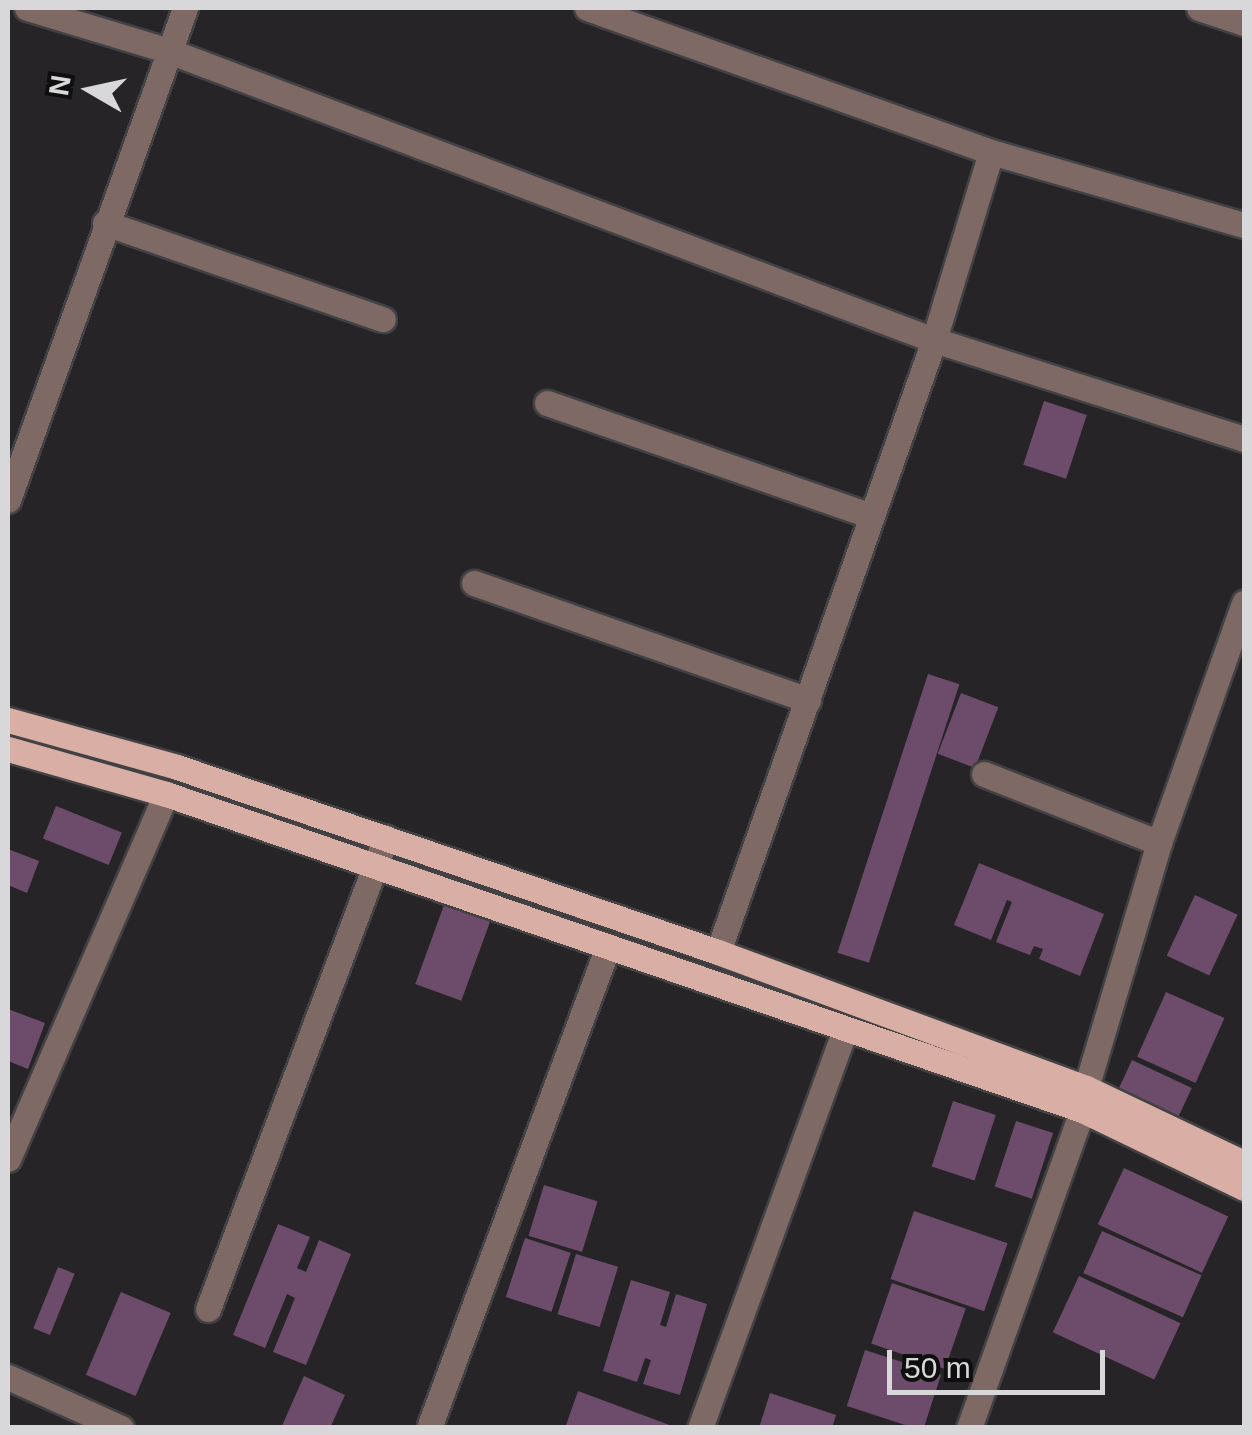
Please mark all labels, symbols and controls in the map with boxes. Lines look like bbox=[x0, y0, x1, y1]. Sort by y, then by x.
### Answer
north arrow bbox=[40, 40, 140, 140]
text: N bbox=[43, 73, 77, 98]
scale bar bbox=[892, 1330, 1110, 1392]
text: 50 m bbox=[904, 1351, 971, 1384]

